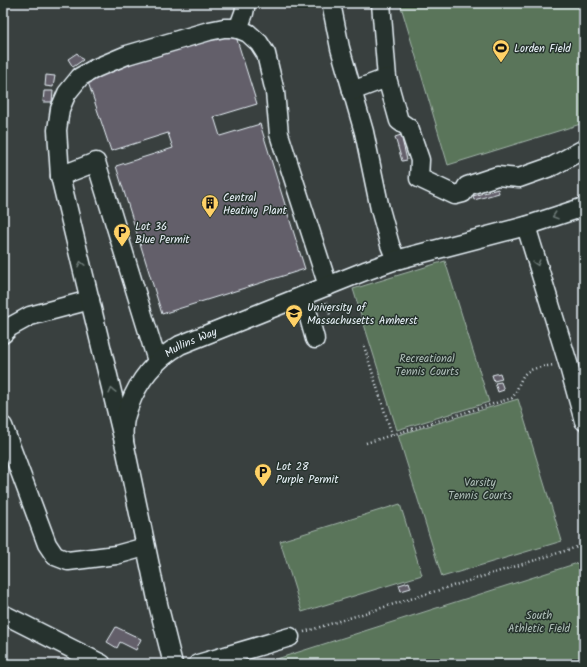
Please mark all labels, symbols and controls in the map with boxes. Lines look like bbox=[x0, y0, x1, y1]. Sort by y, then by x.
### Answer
sports icon: Lorden Field bbox=[491, 38, 511, 63]
place label: Lorden Field bbox=[514, 40, 571, 58]
place label: Central Heating Plant bbox=[223, 189, 288, 220]
building icon: Central Heating Plant bbox=[200, 193, 220, 218]
one-way arrow bbox=[552, 211, 559, 220]
place label: Lot 36 Blue Permit bbox=[135, 218, 190, 249]
parking icon: Lot 36 Blue Permit bbox=[112, 222, 132, 247]
one-way arrow bbox=[532, 259, 541, 266]
one-way arrow bbox=[78, 261, 86, 267]
place label: University of Massachusetts Amherst bbox=[307, 299, 418, 330]
school or university icon: University of Massachusetts Amherst bbox=[284, 303, 304, 328]
street label: Mullins Way bbox=[161, 323, 221, 363]
park label: Recreational Tennis Courts bbox=[395, 350, 459, 381]
one-way arrow bbox=[108, 387, 116, 394]
place label: Lot 28 Purple Permit bbox=[276, 458, 339, 489]
parking icon: Lot 28 Purple Permit bbox=[253, 462, 273, 487]
park label: Varsity Tennis Courts bbox=[448, 474, 512, 505]
park label: South Athletic Field bbox=[508, 607, 571, 638]

